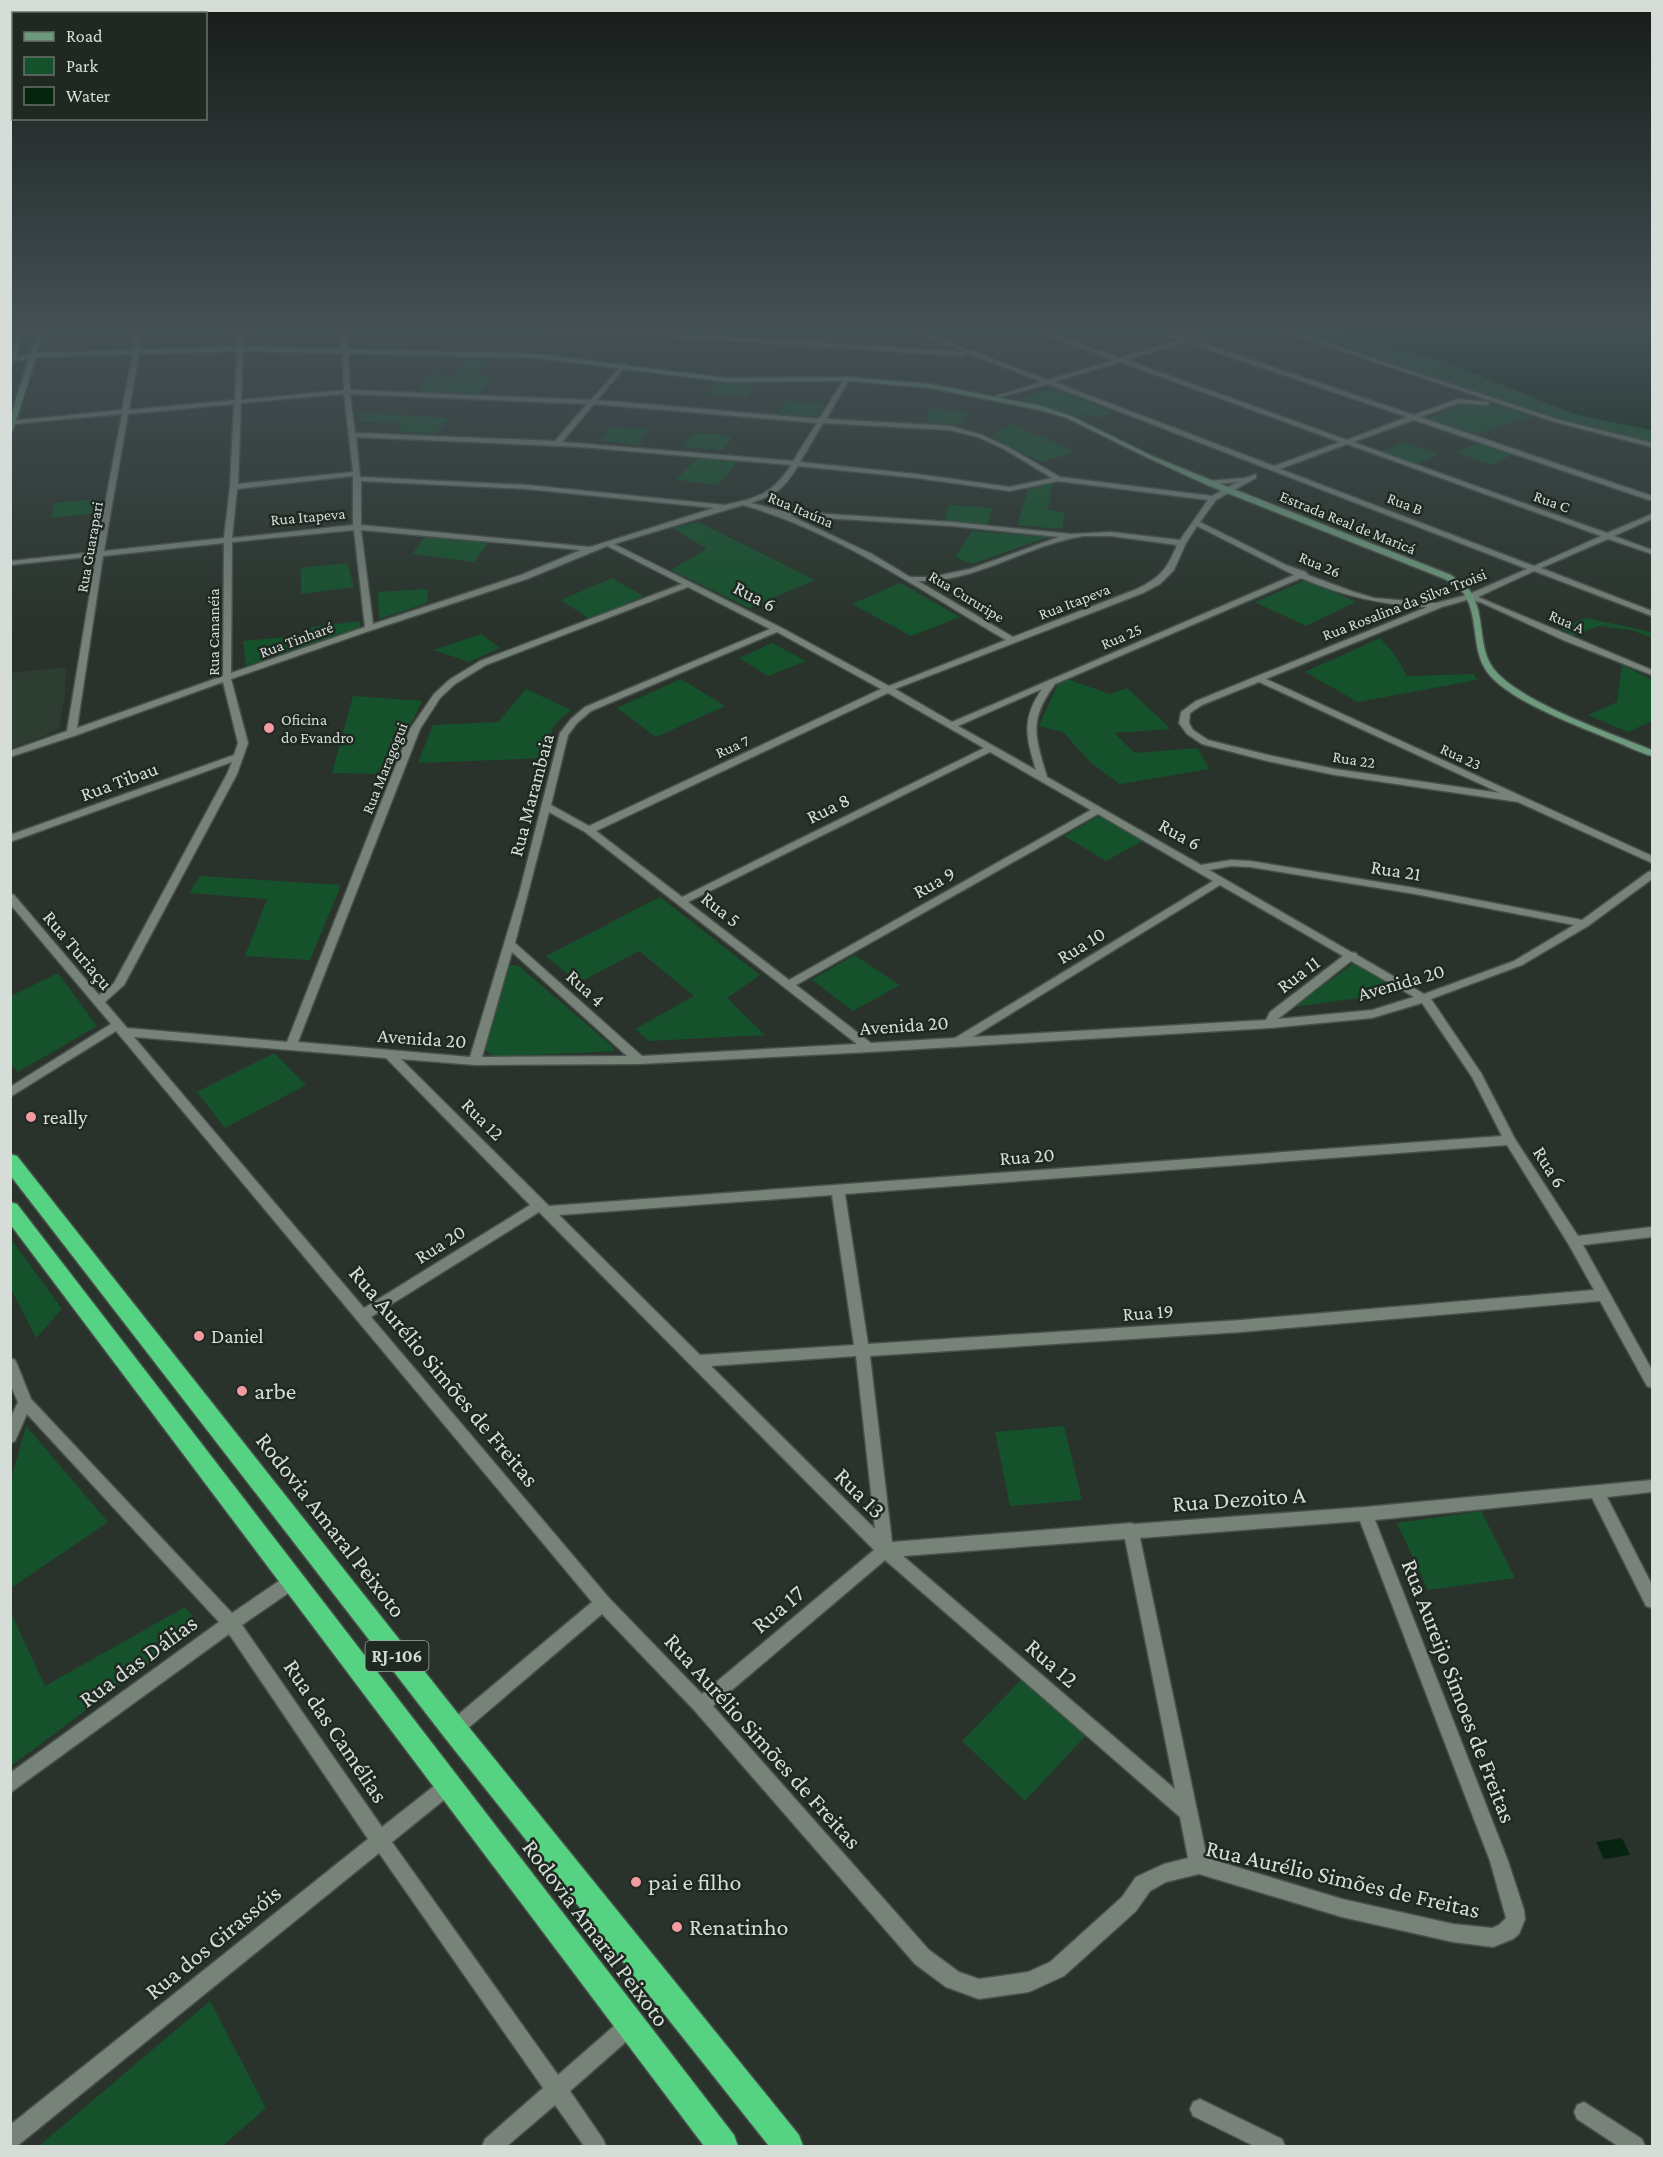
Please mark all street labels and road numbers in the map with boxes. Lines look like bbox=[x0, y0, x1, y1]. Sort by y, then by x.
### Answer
street label: Estrada Real de Maricá bbox=[1277, 487, 1419, 558]
street label: Rua C bbox=[1532, 487, 1572, 516]
street label: Rua Itaúna bbox=[765, 488, 837, 531]
street label: Rua B bbox=[1385, 489, 1425, 518]
street label: Rua Guarapari bbox=[73, 500, 107, 594]
street label: Rua Itapeva bbox=[270, 505, 347, 529]
street label: Rua 26 bbox=[1297, 548, 1343, 581]
street label: Rua Rosalina da Silva Troisi bbox=[1320, 565, 1489, 644]
street label: Rua Cururipe bbox=[925, 567, 1007, 626]
street label: Rua 6 bbox=[730, 576, 780, 616]
street label: Rua Itapeva bbox=[1036, 580, 1113, 624]
street label: Rua Cananéia bbox=[205, 588, 222, 676]
street label: Rua A bbox=[1547, 606, 1588, 637]
street label: Rua Tinharé bbox=[257, 618, 335, 661]
street label: Rua 25 bbox=[1098, 620, 1144, 653]
street label: Rua Maragogui bbox=[358, 720, 411, 817]
street label: Rua Marambaia bbox=[504, 731, 558, 859]
street label: Rua 7 bbox=[713, 731, 752, 761]
street label: Rua 23 bbox=[1438, 740, 1484, 773]
street label: Rua 22 bbox=[1331, 748, 1377, 771]
street label: Rua Tibau bbox=[77, 757, 161, 805]
street label: Rua 8 bbox=[803, 788, 853, 828]
street label: Rua 6 bbox=[1155, 814, 1205, 854]
street label: Rua 21 bbox=[1369, 855, 1423, 885]
street label: Rua 9 bbox=[909, 862, 959, 902]
street label: Rua 5 bbox=[697, 887, 745, 931]
street label: Rua Turiaçu bbox=[38, 906, 118, 995]
street label: Rua 10 bbox=[1053, 922, 1109, 968]
street label: Rua 11 bbox=[1272, 951, 1324, 997]
street label: Avenida 20 bbox=[1355, 959, 1447, 1005]
street label: Rua 4 bbox=[562, 965, 610, 1011]
street label: Avenida 20 bbox=[859, 1011, 949, 1039]
street label: Avenida 20 bbox=[377, 1024, 467, 1052]
street label: Rua 12 bbox=[457, 1093, 509, 1145]
street label: Rua 6 bbox=[1529, 1142, 1571, 1192]
street label: Rua 20 bbox=[999, 1143, 1055, 1169]
street label: Rua 20 bbox=[411, 1220, 469, 1268]
street label: Rua Aurélio Simões de Freitas bbox=[344, 1259, 545, 1492]
street label: Rua 19 bbox=[1122, 1299, 1174, 1325]
street label: Rodovia Amaral Peixoto bbox=[251, 1427, 412, 1623]
street label: Rua 13 bbox=[829, 1462, 891, 1524]
street label: Rua Dezoito A bbox=[1171, 1480, 1307, 1517]
street label: Rua Aureijo Simoes de Freitas bbox=[1397, 1555, 1522, 1827]
street label: Rua 17 bbox=[746, 1579, 809, 1638]
street label: Rua das Dálias bbox=[73, 1609, 202, 1712]
street label: Rua Aurélio Simões de Freitas bbox=[659, 1627, 867, 1854]
street label: Rua 12 bbox=[1021, 1633, 1084, 1693]
road number: RJ-106 bbox=[366, 1641, 428, 1671]
street label: Rua das Camélias bbox=[278, 1654, 394, 1808]
street label: Rodovia Amaral Peixoto bbox=[517, 1834, 676, 2032]
street label: Rua Aurélio Simões de Freitas bbox=[1203, 1834, 1483, 1923]
street label: Rua dos Girassóis bbox=[139, 1879, 286, 2005]

